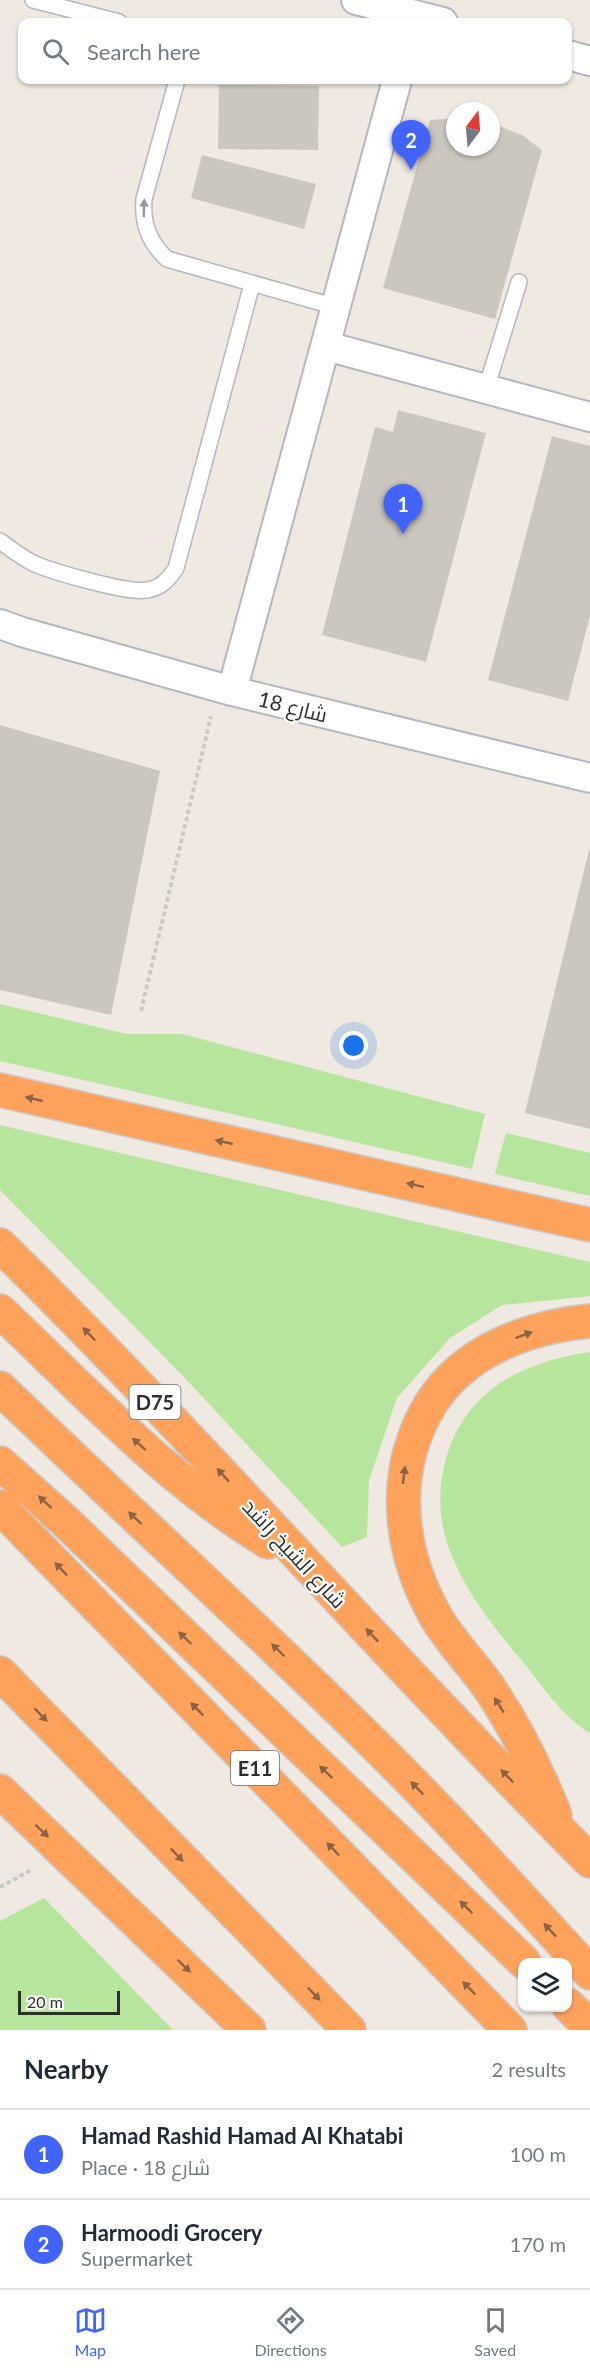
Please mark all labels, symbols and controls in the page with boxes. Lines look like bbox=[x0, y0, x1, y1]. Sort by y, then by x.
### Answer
search box bbox=[18, 18, 572, 84]
icon: search bbox=[39, 35, 72, 68]
text: Search here bbox=[87, 38, 200, 65]
north arrow bbox=[446, 102, 500, 156]
pin: 2 bbox=[392, 120, 430, 170]
one-way arrow bbox=[140, 198, 149, 217]
pin: 1 bbox=[384, 484, 422, 534]
street label: شارع 18 bbox=[255, 685, 330, 730]
your location bbox=[339, 1031, 368, 1060]
one-way arrow bbox=[25, 1093, 43, 1103]
one-way arrow bbox=[215, 1136, 234, 1146]
one-way arrow bbox=[405, 1180, 424, 1189]
one-way arrow bbox=[82, 1326, 96, 1341]
one-way arrow bbox=[515, 1329, 533, 1339]
road number: D75 bbox=[130, 1385, 180, 1419]
one-way arrow bbox=[132, 1437, 147, 1451]
one-way arrow bbox=[399, 1465, 409, 1484]
one-way arrow bbox=[217, 1468, 230, 1483]
street label: شارع الشيخ راشد bbox=[236, 1493, 352, 1615]
one-way arrow bbox=[37, 1495, 52, 1509]
one-way arrow bbox=[128, 1512, 143, 1525]
one-way arrow bbox=[54, 1562, 68, 1577]
one-way arrow bbox=[365, 1628, 379, 1642]
one-way arrow bbox=[178, 1631, 192, 1645]
one-way arrow bbox=[272, 1644, 286, 1658]
one-way arrow bbox=[494, 1697, 505, 1713]
one-way arrow bbox=[191, 1702, 204, 1717]
one-way arrow bbox=[34, 1708, 48, 1723]
road number: E11 bbox=[231, 1751, 279, 1785]
one-way arrow bbox=[319, 1766, 333, 1780]
one-way arrow bbox=[500, 1769, 514, 1783]
one-way arrow bbox=[410, 1781, 424, 1795]
one-way arrow bbox=[35, 1824, 50, 1838]
one-way arrow bbox=[327, 1842, 341, 1856]
one-way arrow bbox=[170, 1847, 184, 1862]
one-way arrow bbox=[460, 1901, 474, 1915]
one-way arrow bbox=[543, 1922, 557, 1937]
one-way arrow bbox=[176, 1958, 190, 1972]
map controls bbox=[518, 1958, 572, 2012]
button: layers bbox=[518, 1958, 572, 2012]
one-way arrow bbox=[463, 1982, 477, 1996]
one-way arrow bbox=[306, 1987, 320, 2001]
scale bar bbox=[18, 1988, 120, 2016]
text: 20 m bbox=[27, 1992, 63, 2011]
text: Nearby bbox=[24, 2053, 109, 2085]
text: 2 results bbox=[491, 2057, 566, 2081]
text: Hamad Rashid Hamad Al Khatabi bbox=[81, 2122, 403, 2149]
text: 1 bbox=[38, 2142, 49, 2166]
text: 100 m bbox=[510, 2142, 566, 2166]
text: Place · شارع 18 bbox=[81, 2155, 210, 2179]
text: Harmoodi Grocery bbox=[81, 2219, 262, 2246]
text: 2 bbox=[38, 2232, 49, 2256]
text: 170 m bbox=[510, 2232, 566, 2256]
text: Supermarket bbox=[81, 2246, 193, 2270]
tab: Map bbox=[74, 2304, 107, 2359]
tab: Directions bbox=[254, 2304, 327, 2359]
tab: Saved bbox=[474, 2304, 516, 2359]

